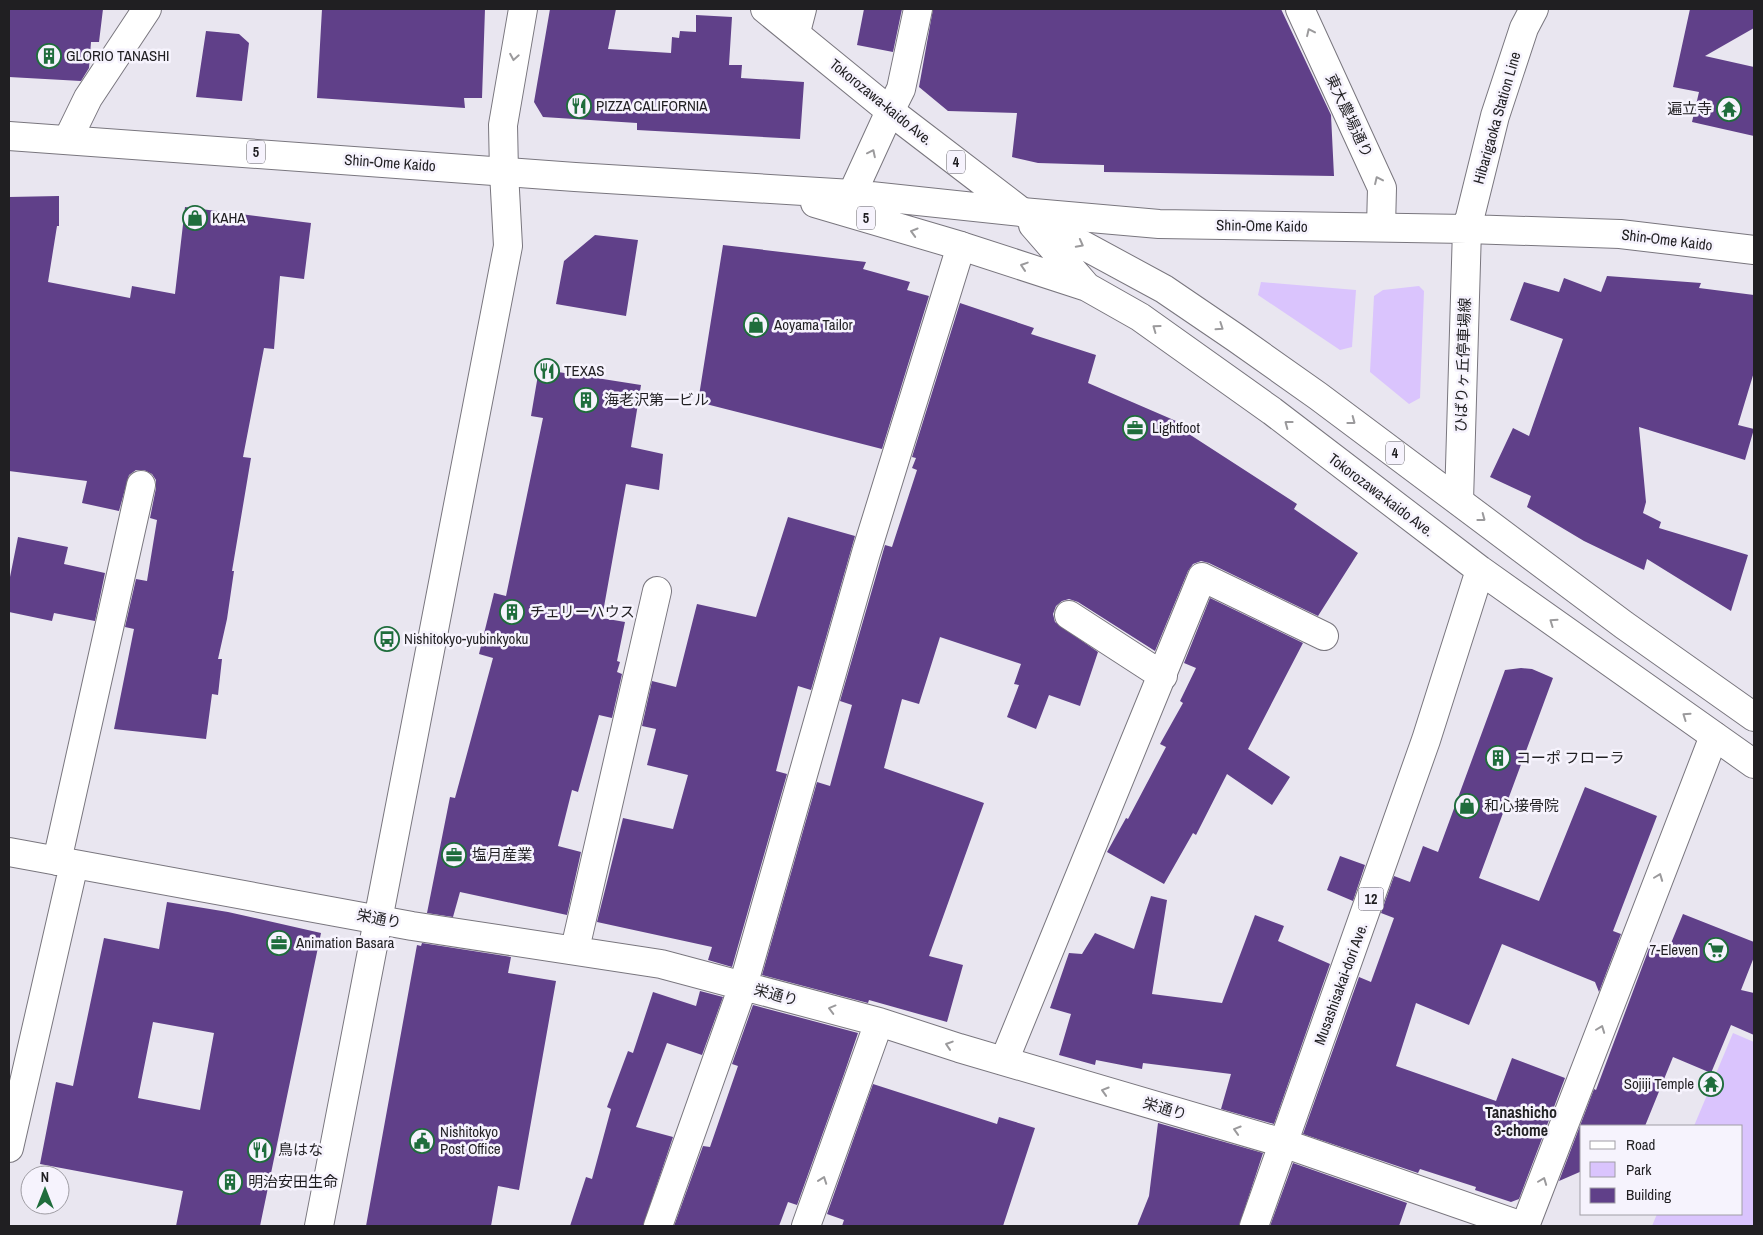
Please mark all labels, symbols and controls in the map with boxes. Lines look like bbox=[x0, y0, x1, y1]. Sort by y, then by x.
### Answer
one-way arrow bbox=[1306, 28, 1317, 37]
building icon: GLORIO TANASHI bbox=[36, 43, 62, 69]
place label: GLORIO TANASHI bbox=[66, 45, 169, 66]
street label: Hibarigaoka Station Line bbox=[1468, 49, 1526, 186]
one-way arrow bbox=[510, 52, 520, 61]
street label: Tokorozawa-kaido Ave. bbox=[825, 53, 937, 150]
street label: 東大農場通り bbox=[1321, 71, 1378, 161]
restaurant icon: PIZZA CALIFORNIA bbox=[566, 93, 592, 119]
place label: PIZZA CALIFORNIA bbox=[596, 95, 708, 116]
temple icon: 遍立寺 bbox=[1716, 96, 1742, 122]
place label: 遍立寺 bbox=[1667, 98, 1712, 119]
road number: 5 bbox=[247, 140, 265, 163]
street label: Shin-Ome Kaido bbox=[344, 149, 437, 176]
one-way arrow bbox=[866, 149, 876, 158]
road number: 4 bbox=[947, 150, 965, 173]
one-way arrow bbox=[1373, 176, 1384, 185]
shop icon: KAHA bbox=[182, 205, 208, 231]
place label: KAHA bbox=[212, 207, 246, 228]
road number: 5 bbox=[857, 207, 875, 230]
street label: Shin-Ome Kaido bbox=[1216, 214, 1308, 237]
street label: Shin-Ome Kaido bbox=[1620, 223, 1714, 256]
one-way arrow bbox=[911, 227, 919, 237]
one-way arrow bbox=[1075, 238, 1084, 248]
one-way arrow bbox=[1020, 262, 1029, 272]
street label: ひばりヶ丘停車場線 bbox=[1450, 297, 1475, 433]
shop icon: Aoyama Tailor bbox=[743, 312, 769, 338]
place label: Aoyama Tailor bbox=[773, 314, 853, 335]
one-way arrow bbox=[1214, 321, 1224, 330]
one-way arrow bbox=[1152, 325, 1162, 334]
restaurant icon: TEXAS bbox=[534, 358, 560, 384]
place label: TEXAS bbox=[564, 360, 604, 381]
building icon: 海老沢第一ビル bbox=[573, 387, 599, 413]
place label: 海老沢第一ビル bbox=[604, 389, 709, 410]
office icon: Lightfoot bbox=[1122, 415, 1148, 441]
one-way arrow bbox=[1346, 415, 1356, 424]
place label: Lightfoot bbox=[1152, 417, 1200, 438]
one-way arrow bbox=[1285, 421, 1294, 429]
road number: 4 bbox=[1386, 442, 1404, 464]
street label: Tokorozawa-kaido Ave. bbox=[1324, 448, 1438, 541]
one-way arrow bbox=[1476, 513, 1485, 521]
building icon: チェリーハウス bbox=[499, 599, 525, 625]
place label: チェリーハウス bbox=[530, 601, 635, 622]
one-way arrow bbox=[1550, 619, 1559, 628]
bus stop icon: Nishitokyo-yubinkyoku bbox=[374, 626, 400, 652]
place label: Nishitokyo-yubinkyoku bbox=[404, 628, 528, 649]
one-way arrow bbox=[1682, 713, 1692, 722]
building icon: コーポ フローラ bbox=[1485, 745, 1511, 771]
place label: コーポ フローラ bbox=[1516, 747, 1624, 768]
shop icon: 和心接骨院 bbox=[1454, 793, 1480, 819]
place label: 和心接骨院 bbox=[1484, 795, 1559, 816]
office icon: 塩月産業 bbox=[441, 842, 467, 868]
place label: 塩月産業 bbox=[472, 844, 532, 865]
one-way arrow bbox=[1653, 873, 1663, 882]
road number: 12 bbox=[1358, 888, 1384, 911]
street label: 栄通り bbox=[355, 904, 403, 933]
street label: Musashisakai-dori Ave. bbox=[1309, 920, 1372, 1048]
office icon: Animation Basara bbox=[266, 930, 292, 956]
place label: Animation Basara bbox=[295, 932, 395, 953]
supermarket icon: 7-Eleven bbox=[1703, 937, 1729, 963]
place label: 7-Eleven bbox=[1649, 939, 1698, 960]
street label: 栄通り bbox=[752, 979, 801, 1010]
one-way arrow bbox=[828, 1005, 836, 1015]
one-way arrow bbox=[1595, 1025, 1605, 1034]
one-way arrow bbox=[945, 1041, 954, 1051]
temple icon: Sojiji Temple bbox=[1698, 1071, 1724, 1097]
place label: Sojiji Temple bbox=[1624, 1073, 1694, 1094]
one-way arrow bbox=[1101, 1086, 1109, 1096]
street label: 栄通り bbox=[1141, 1092, 1190, 1125]
district label: Tanashicho 3-chome bbox=[1485, 1101, 1557, 1141]
place label: Nishitokyo Post Office bbox=[440, 1121, 501, 1159]
one-way arrow bbox=[1233, 1125, 1241, 1135]
legend bbox=[1580, 1125, 1743, 1215]
public building icon: Nishitokyo Post Office bbox=[409, 1128, 435, 1154]
text: Road bbox=[1626, 1134, 1655, 1155]
restaurant icon: 鳥はな bbox=[247, 1137, 273, 1163]
place label: 鳥はな bbox=[278, 1139, 323, 1160]
text: Park bbox=[1626, 1159, 1652, 1180]
north arrow bbox=[20, 1165, 70, 1215]
text: N bbox=[41, 1168, 49, 1186]
building icon: 明治安田生命 bbox=[217, 1169, 243, 1195]
place label: 明治安田生命 bbox=[248, 1171, 338, 1192]
one-way arrow bbox=[817, 1177, 827, 1185]
one-way arrow bbox=[1537, 1177, 1547, 1186]
text: Building bbox=[1626, 1184, 1671, 1205]

